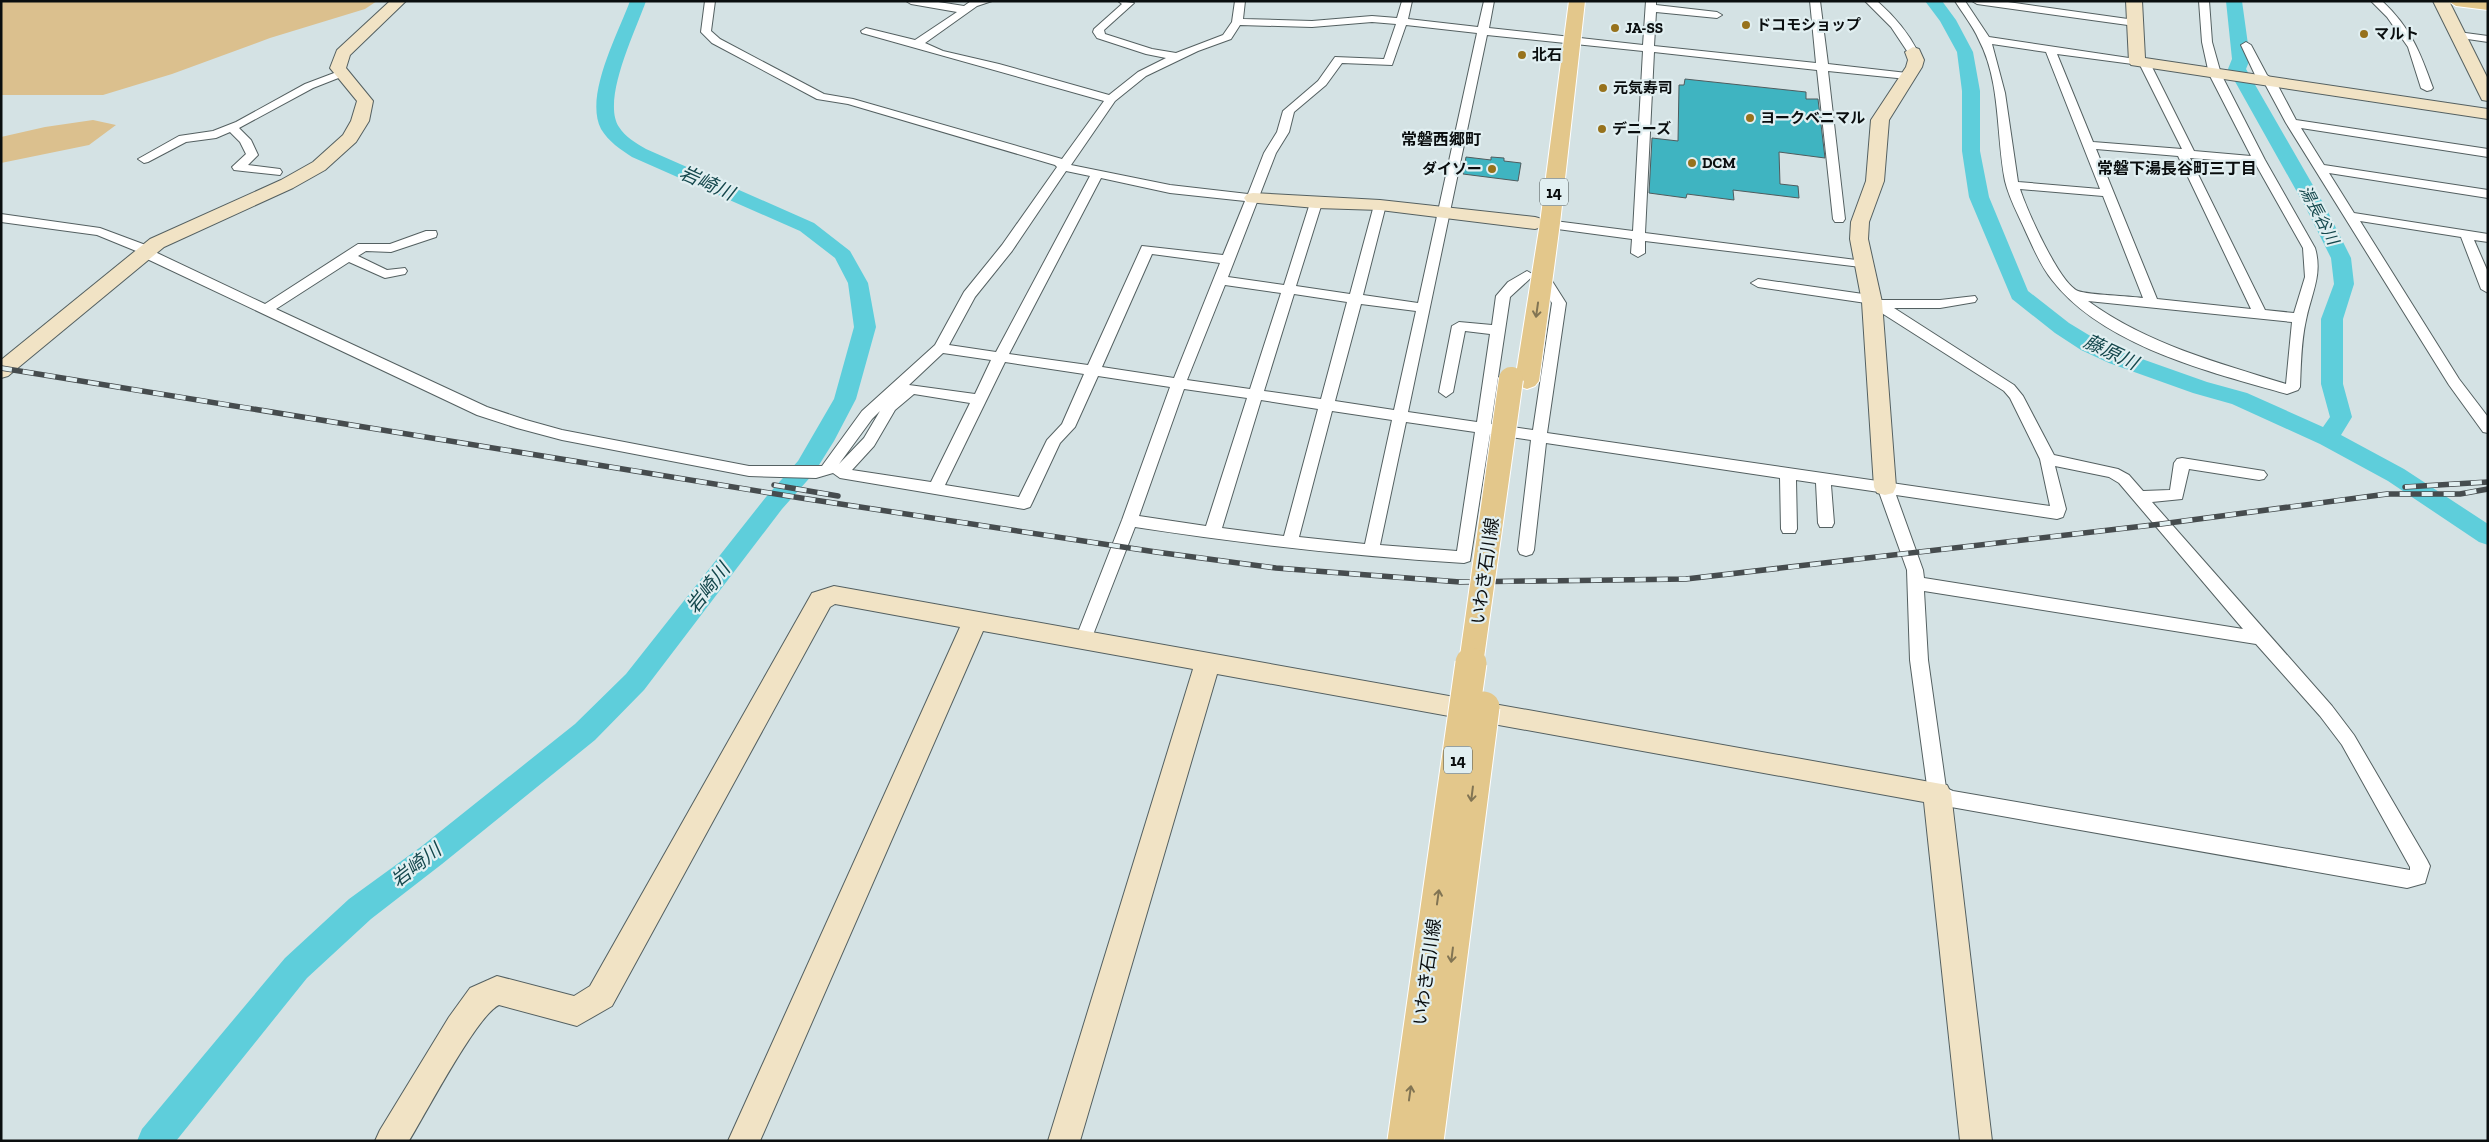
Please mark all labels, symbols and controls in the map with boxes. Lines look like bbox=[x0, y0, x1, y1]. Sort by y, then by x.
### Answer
place label: ドコモショップ bbox=[1756, 16, 1861, 34]
place label: JA-SS bbox=[1625, 19, 1663, 37]
marker: ドコモショップ bbox=[1740, 19, 1752, 31]
marker: JA-SS bbox=[1609, 22, 1621, 34]
place label: マルト bbox=[2374, 25, 2419, 43]
marker: マルト bbox=[2358, 28, 2370, 40]
place label: 北石 bbox=[1532, 46, 1562, 64]
marker: 北石 bbox=[1516, 49, 1528, 61]
place label: 元気寿司 bbox=[1613, 79, 1673, 97]
marker: 元気寿司 bbox=[1597, 82, 1609, 94]
place label: ヨークベニマル bbox=[1760, 109, 1865, 127]
marker: ヨークベニマル bbox=[1744, 112, 1756, 124]
place label: デニーズ bbox=[1612, 120, 1671, 138]
marker: デニーズ bbox=[1596, 123, 1608, 135]
district label: 常磐西郷町 bbox=[1401, 130, 1481, 149]
place label: DCM bbox=[1702, 154, 1736, 172]
marker: DCM bbox=[1686, 157, 1698, 169]
district label: 常磐下湯長谷町三丁目 bbox=[2097, 159, 2257, 178]
place label: ダイソー bbox=[1422, 160, 1482, 178]
water label: 岩崎川 bbox=[676, 161, 740, 206]
marker: ダイソー bbox=[1486, 163, 1498, 175]
road number: 14 bbox=[1540, 178, 1568, 206]
water label: 湯長谷川 bbox=[2296, 182, 2343, 249]
one-way arrow bbox=[1532, 302, 1542, 318]
water label: 藤原川 bbox=[2080, 330, 2143, 375]
street label: いわき石川線 bbox=[1467, 516, 1503, 626]
water label: 岩崎川 bbox=[681, 557, 736, 618]
road number: 14 bbox=[1444, 746, 1472, 774]
one-way arrow bbox=[1467, 786, 1477, 802]
water label: 岩崎川 bbox=[386, 837, 447, 892]
one-way arrow bbox=[1433, 889, 1443, 905]
street label: いわき石川線 bbox=[1409, 917, 1445, 1027]
one-way arrow bbox=[1446, 947, 1456, 963]
one-way arrow bbox=[1405, 1085, 1415, 1101]

